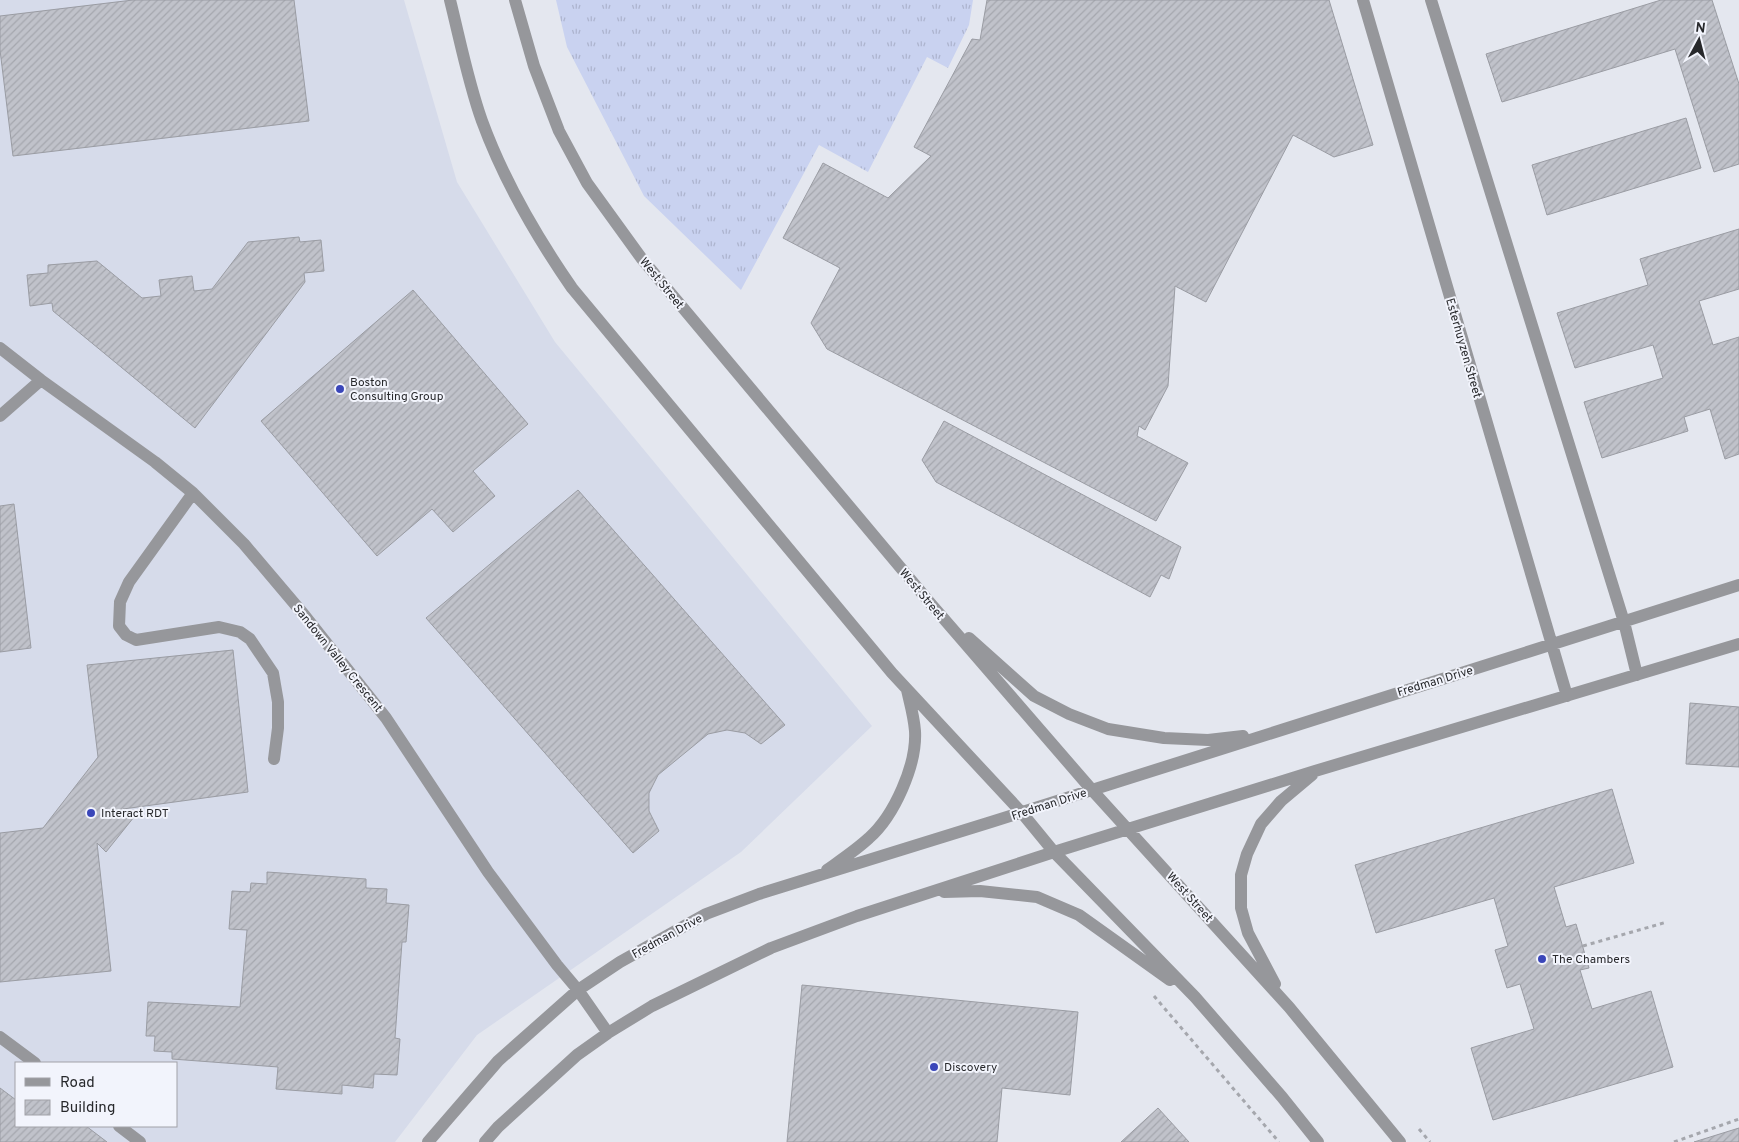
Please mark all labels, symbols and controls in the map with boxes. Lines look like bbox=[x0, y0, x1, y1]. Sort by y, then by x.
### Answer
north arrow bbox=[1674, 15, 1724, 65]
text: N bbox=[1694, 20, 1706, 38]
street label: West Street bbox=[635, 254, 687, 313]
street label: Esterhuyzen Street bbox=[1441, 297, 1485, 400]
place label: Boston Consulting Group bbox=[350, 375, 444, 405]
marker: Boston Consulting Group bbox=[334, 383, 346, 395]
street label: West Street bbox=[895, 566, 947, 624]
street label: Sandown Valley Crescent bbox=[289, 601, 386, 716]
street label: Fredman Drive bbox=[1396, 663, 1475, 701]
street label: Fredman Drive bbox=[1010, 785, 1089, 825]
place label: Interact RDT bbox=[101, 806, 169, 822]
marker: Interact RDT bbox=[85, 807, 97, 819]
street label: West Street bbox=[1163, 869, 1216, 926]
street label: Fredman Drive bbox=[629, 911, 706, 963]
place label: The Chambers bbox=[1552, 952, 1630, 968]
marker: The Chambers bbox=[1536, 953, 1548, 965]
place label: Discovery bbox=[944, 1060, 997, 1076]
marker: Discovery bbox=[928, 1061, 940, 1073]
legend bbox=[15, 1062, 178, 1127]
text: Road bbox=[60, 1074, 95, 1093]
text: Building bbox=[60, 1099, 115, 1118]

